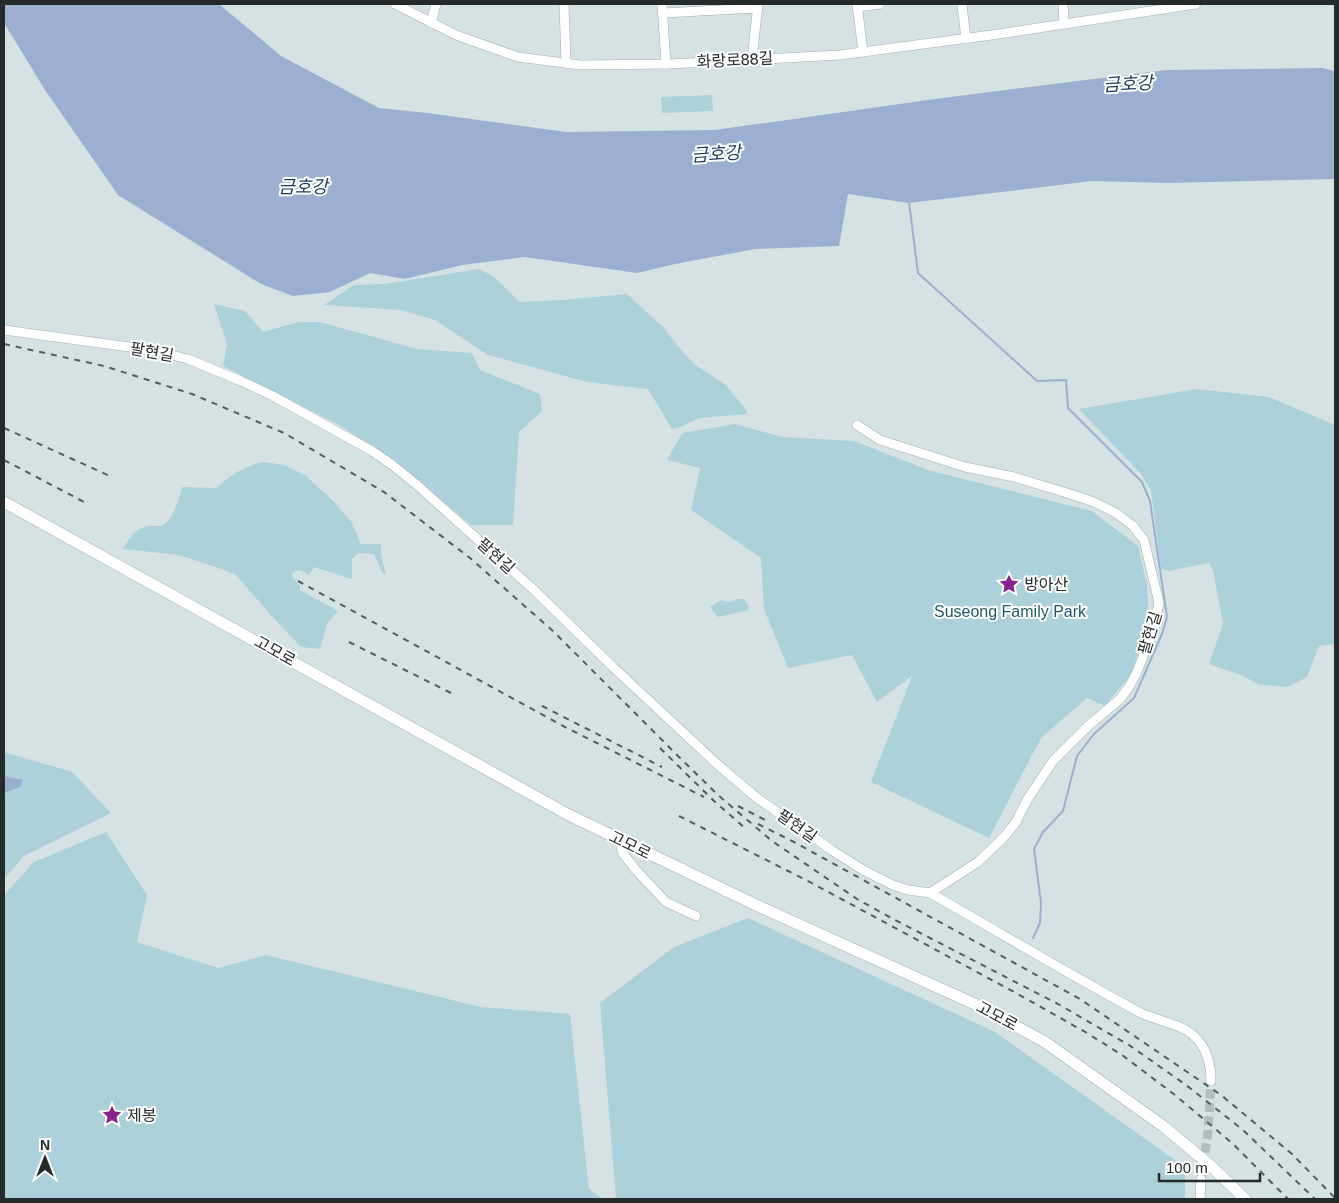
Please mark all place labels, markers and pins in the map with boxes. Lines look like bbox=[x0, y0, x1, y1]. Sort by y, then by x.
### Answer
place icon: 방아산 bbox=[998, 573, 1020, 595]
place label: 방아산 bbox=[1024, 576, 1068, 593]
place icon: 제봉 bbox=[101, 1104, 123, 1126]
place label: 제봉 bbox=[127, 1107, 156, 1124]

